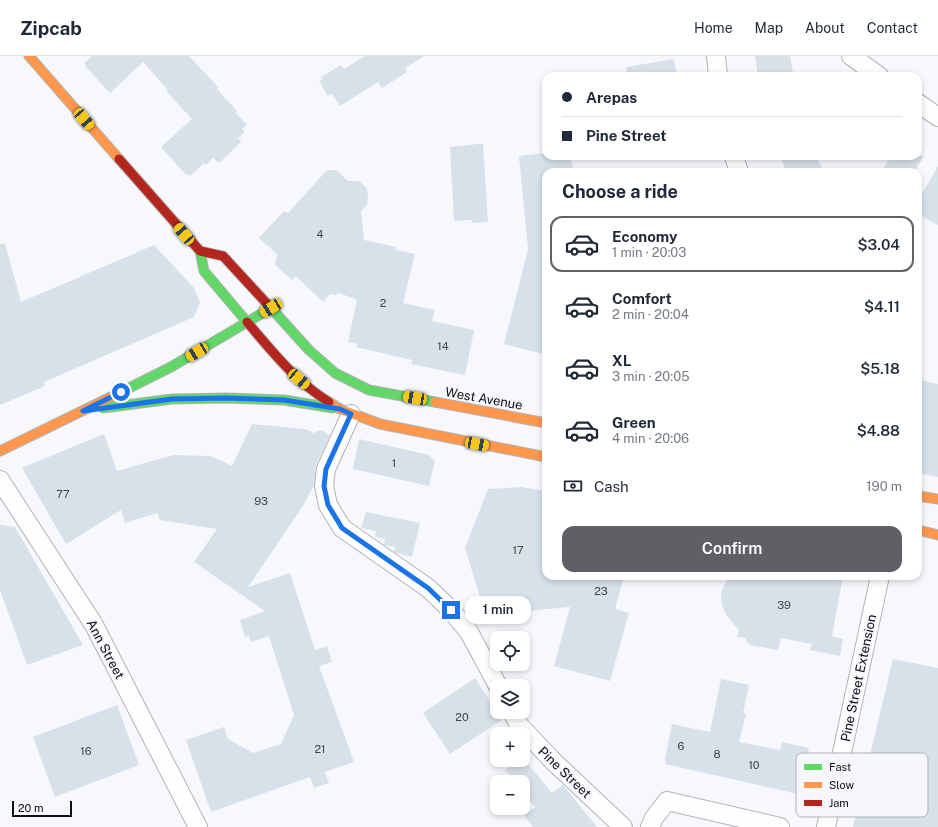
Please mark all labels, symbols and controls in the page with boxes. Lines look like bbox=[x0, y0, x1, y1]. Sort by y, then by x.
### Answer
text: Zipcab bbox=[20, 17, 82, 39]
text: Home bbox=[694, 20, 733, 36]
text: Map bbox=[755, 20, 783, 36]
text: About bbox=[805, 20, 845, 36]
text: Contact bbox=[867, 20, 918, 36]
text: Arepas bbox=[586, 89, 637, 106]
car bbox=[72, 106, 96, 132]
text: Pine Street bbox=[586, 127, 667, 144]
text: Choose a ride bbox=[562, 181, 678, 202]
car bbox=[172, 221, 196, 247]
icon: car bbox=[564, 226, 600, 262]
house number: 4 bbox=[317, 228, 324, 240]
text: Economy bbox=[612, 228, 677, 245]
text: $3.04 bbox=[857, 236, 900, 253]
text: 1 min · 20:03 bbox=[612, 245, 686, 260]
icon: car bbox=[564, 288, 600, 324]
text: Comfort bbox=[612, 290, 672, 307]
car bbox=[258, 297, 284, 319]
house number: 2 bbox=[380, 297, 387, 309]
text: $4.11 bbox=[864, 298, 900, 315]
text: 2 min · 20:04 bbox=[612, 307, 689, 322]
house number: 14 bbox=[437, 340, 449, 352]
car bbox=[184, 341, 210, 363]
icon: car bbox=[564, 350, 600, 386]
text: XL bbox=[612, 352, 631, 369]
text: $5.18 bbox=[860, 360, 900, 377]
car bbox=[286, 367, 312, 391]
text: 3 min · 20:05 bbox=[612, 369, 690, 384]
route start bbox=[112, 383, 130, 401]
street label: West Avenue bbox=[444, 384, 524, 413]
car bbox=[402, 390, 428, 406]
icon: car bbox=[564, 412, 600, 448]
text: Green bbox=[612, 414, 656, 431]
text: $4.88 bbox=[857, 422, 900, 439]
text: 4 min · 20:06 bbox=[612, 431, 689, 446]
car bbox=[464, 436, 490, 452]
house number: 1 bbox=[392, 457, 396, 469]
icon: cash bbox=[562, 475, 584, 497]
text: Cash bbox=[594, 478, 629, 495]
text: 190 m bbox=[866, 479, 902, 494]
house number: 77 bbox=[56, 488, 70, 500]
house number: 93 bbox=[254, 495, 268, 507]
button: Confirm bbox=[562, 526, 902, 572]
house number: 17 bbox=[512, 544, 524, 556]
house number: 23 bbox=[594, 585, 608, 597]
callout: 1 min bbox=[465, 596, 531, 624]
house number: 39 bbox=[777, 599, 791, 611]
route end bbox=[442, 601, 460, 619]
text: 1 min bbox=[483, 602, 513, 617]
street label: Pine Street Extension bbox=[838, 613, 879, 743]
street label: Ann Street bbox=[84, 617, 128, 682]
map controls bbox=[490, 631, 530, 815]
button: locate bbox=[490, 631, 530, 671]
button: layers bbox=[490, 679, 530, 719]
house number: 20 bbox=[455, 711, 469, 723]
button: + bbox=[490, 727, 530, 767]
house number: 6 bbox=[678, 740, 685, 752]
house number: 21 bbox=[314, 743, 326, 755]
street label: Pine Street bbox=[535, 744, 594, 801]
house number: 16 bbox=[80, 745, 92, 757]
house number: 8 bbox=[713, 748, 721, 760]
legend bbox=[796, 753, 928, 817]
house number: 10 bbox=[748, 759, 760, 771]
text: Fast bbox=[829, 761, 851, 773]
button: − bbox=[490, 775, 530, 815]
text: Slow bbox=[829, 779, 855, 791]
text: Jam bbox=[829, 797, 849, 809]
scale bar bbox=[12, 799, 72, 818]
text: 20 m bbox=[18, 802, 43, 814]

